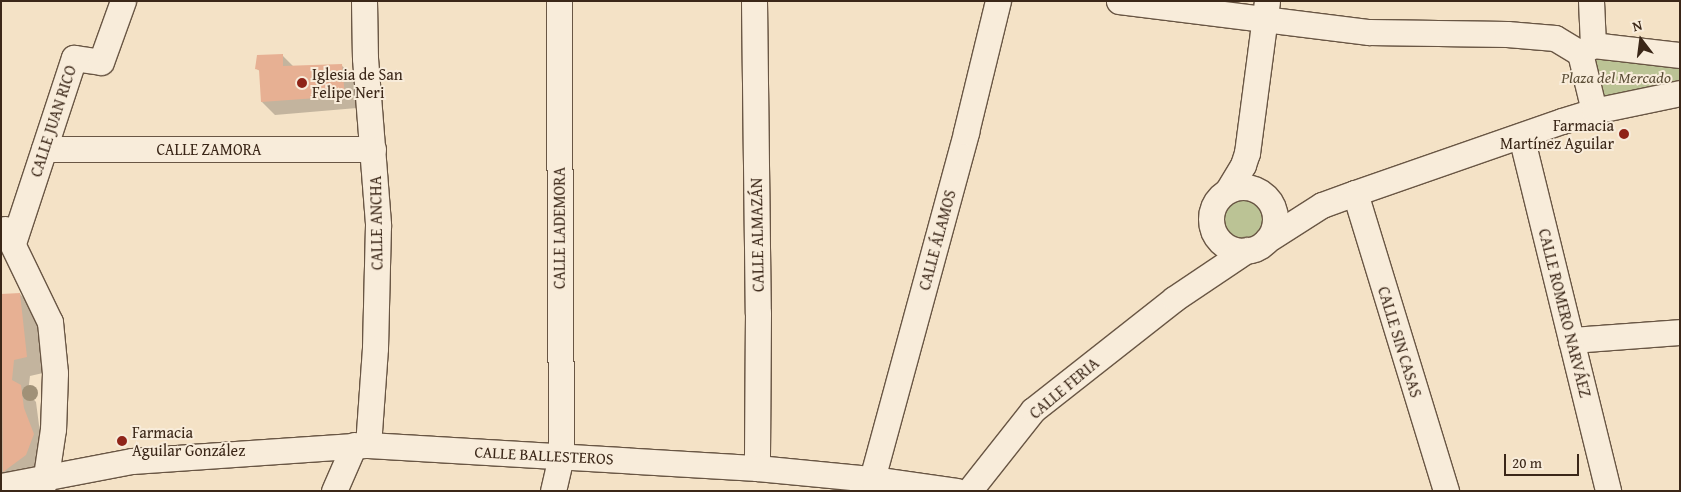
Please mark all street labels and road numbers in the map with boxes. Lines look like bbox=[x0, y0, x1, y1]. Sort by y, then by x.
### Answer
street label: CALLE JUAN RICO bbox=[26, 63, 80, 179]
street label: CALLE ZAMORA bbox=[156, 139, 262, 159]
street label: CALLE LADEMORA bbox=[549, 167, 569, 289]
street label: CALLE ANCHA bbox=[366, 176, 386, 270]
street label: CALLE ALMAZÁN bbox=[746, 178, 768, 292]
street label: CALLE ÁLAMOS bbox=[914, 188, 960, 292]
street label: CALLE ROMERO NARVÁEZ bbox=[1535, 227, 1595, 399]
street label: CALLE SIN CASAS bbox=[1374, 284, 1426, 400]
street label: CALLE FERIA bbox=[1025, 353, 1103, 423]
street label: CALLE BALLESTEROS bbox=[474, 442, 614, 468]

